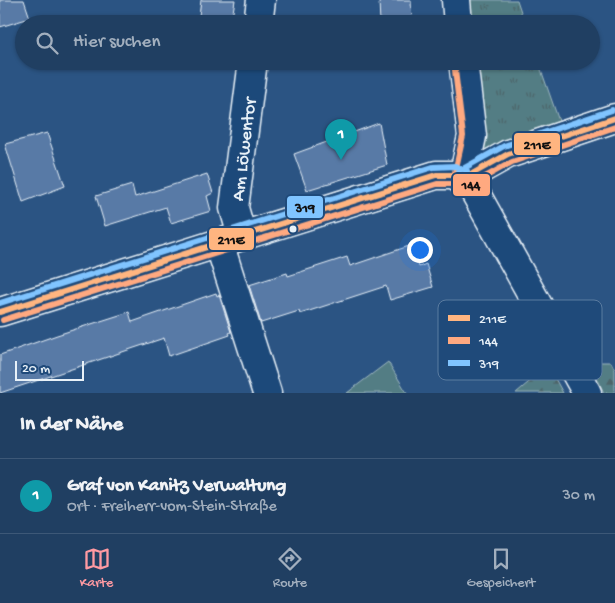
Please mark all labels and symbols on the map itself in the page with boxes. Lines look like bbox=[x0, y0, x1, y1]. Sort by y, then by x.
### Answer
street label: Am Löwentor bbox=[228, 94, 263, 202]
pin: 1 bbox=[325, 119, 357, 160]
line badge: 211E bbox=[513, 132, 561, 156]
text: 211E bbox=[524, 138, 552, 155]
line badge: 144 bbox=[452, 173, 491, 197]
text: 144 bbox=[461, 178, 481, 195]
line badge: 319 bbox=[286, 195, 324, 219]
text: 319 bbox=[294, 201, 315, 218]
unlabelled marker bbox=[288, 224, 298, 234]
line badge: 211E bbox=[208, 227, 255, 251]
text: 211E bbox=[218, 233, 246, 250]
your location bbox=[407, 237, 433, 263]
legend bbox=[438, 300, 602, 380]
text: 211E bbox=[479, 312, 507, 329]
text: 144 bbox=[478, 334, 498, 351]
text: 319 bbox=[478, 357, 499, 374]
scale bar bbox=[15, 358, 84, 381]

